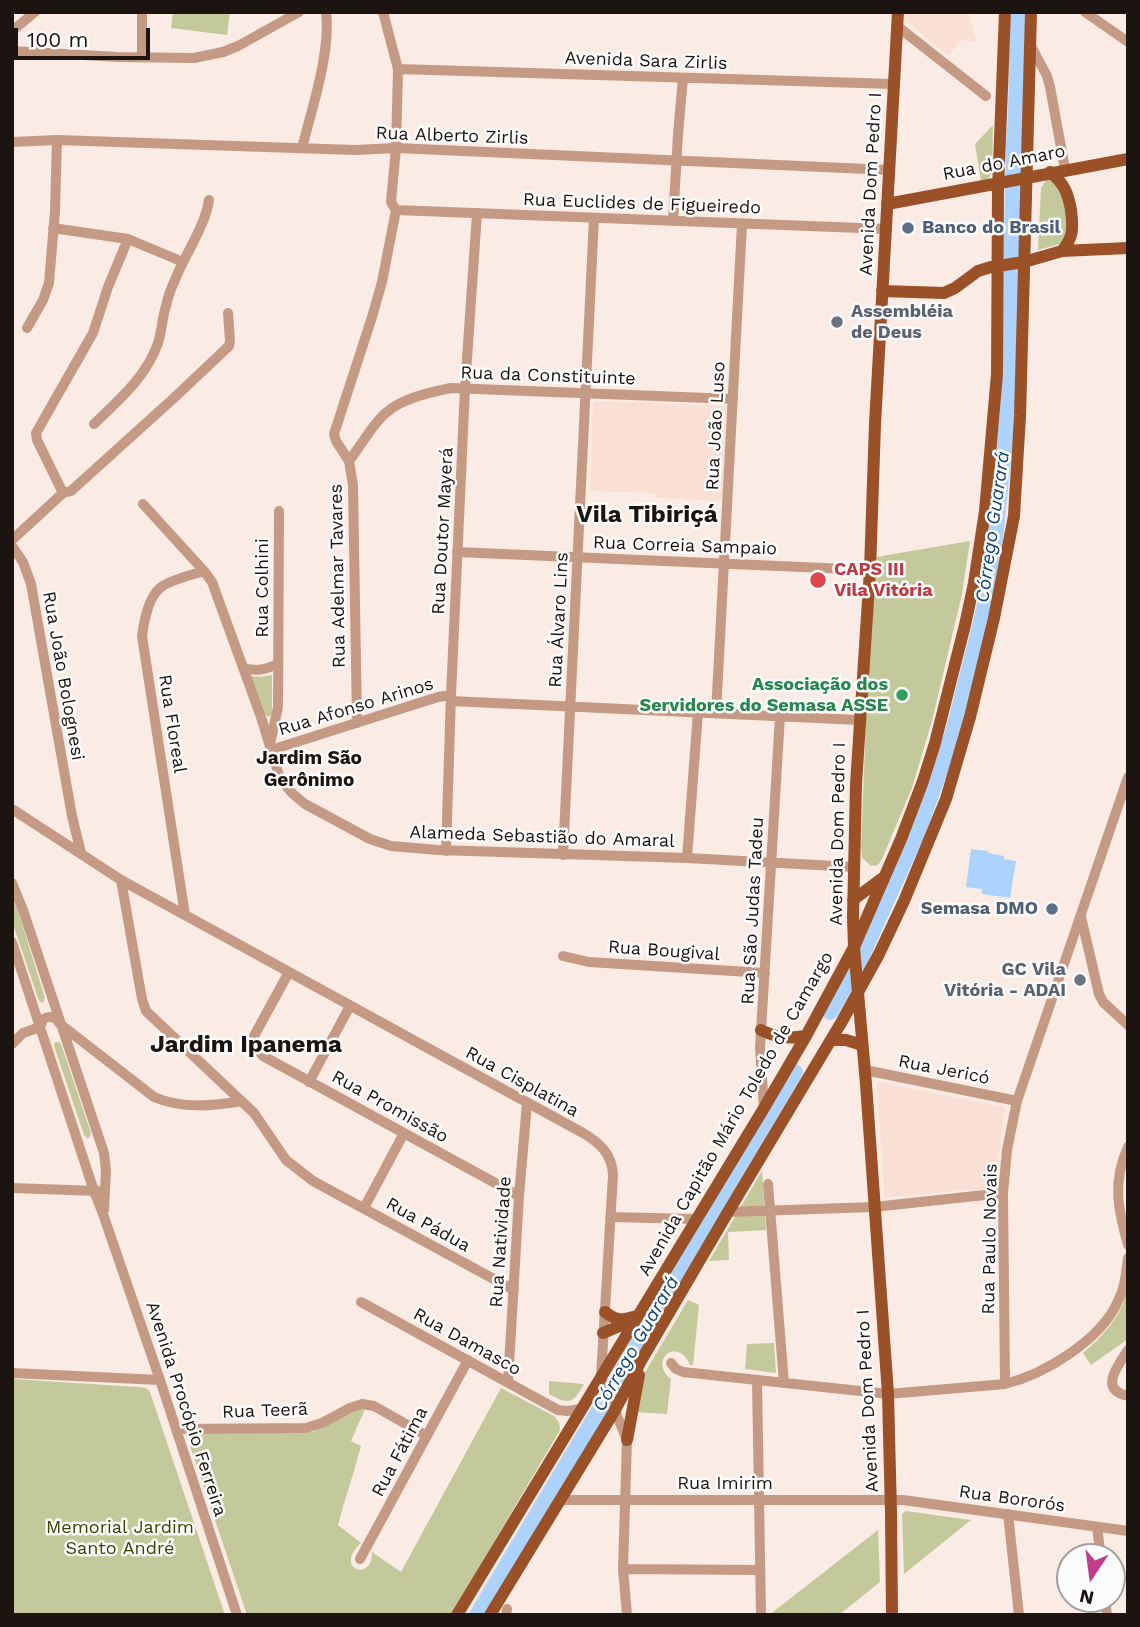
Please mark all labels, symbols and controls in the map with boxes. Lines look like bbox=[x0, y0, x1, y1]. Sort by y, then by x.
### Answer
scale bar bbox=[18, 14, 154, 58]
text: 100 m bbox=[27, 27, 89, 52]
street label: Avenida Sara Zirlis bbox=[564, 47, 728, 75]
street label: Avenida Dom Pedro I bbox=[855, 92, 887, 276]
street label: Rua Alberto Zirlis bbox=[375, 123, 529, 149]
street label: Rua do Amaro bbox=[941, 141, 1067, 185]
street label: Rua Euclides de Figueiredo bbox=[523, 189, 761, 219]
place label: Banco do Brasil bbox=[922, 217, 1060, 239]
marker: Banco do Brasil bbox=[900, 220, 916, 236]
place label: Assembléia de Deus bbox=[851, 301, 953, 344]
marker: Assembléia de Deus bbox=[829, 314, 845, 330]
street label: Rua João Luso bbox=[702, 361, 730, 491]
street label: Rua da Constituinte bbox=[460, 362, 636, 390]
street label: Rua Doutor Mayerá bbox=[428, 447, 458, 615]
water label: Córrego Guarará bbox=[971, 450, 1015, 604]
street label: Rua Adelmar Tavares bbox=[326, 484, 350, 668]
district label: Vila Tibiriçá bbox=[576, 501, 718, 529]
street label: Rua Correia Sampaio bbox=[593, 532, 777, 560]
street label: Rua Colhini bbox=[252, 538, 274, 638]
street label: Rua Álvaro Lins bbox=[545, 552, 573, 688]
place label: CAPS III Vila Vitória bbox=[834, 559, 933, 602]
marker: CAPS III Vila Vitória bbox=[808, 570, 828, 590]
street label: Rua João Bolognesi bbox=[37, 590, 89, 762]
street label: Rua Floreal bbox=[154, 673, 190, 775]
street label: Rua Afonso Arinos bbox=[276, 673, 436, 741]
place label: Associação dos Servidores do Semasa ASSE bbox=[640, 674, 888, 716]
marker: Associação dos Servidores do Semasa ASSE bbox=[894, 687, 910, 703]
street label: Avenida Dom Pedro I bbox=[826, 742, 850, 926]
district label: Jardim São Gerônimo bbox=[256, 747, 362, 791]
street label: Rua São Judas Tadeu bbox=[737, 817, 769, 1005]
street label: Alameda Sebastião do Amaral bbox=[409, 822, 675, 852]
place label: Semasa DMO bbox=[921, 898, 1038, 920]
marker: Semasa DMO bbox=[1044, 901, 1060, 917]
street label: Rua Bougival bbox=[607, 936, 721, 966]
street label: Avenida Capitão Mário Toledo de Camargo bbox=[634, 948, 838, 1280]
place label: GC Vila Vitória - ADAI bbox=[944, 959, 1066, 1002]
marker: GC Vila Vitória - ADAI bbox=[1072, 972, 1088, 988]
district label: Jardim Ipanema bbox=[150, 1031, 342, 1059]
street label: Rua Cisplatina bbox=[462, 1042, 582, 1122]
street label: Rua Jericó bbox=[896, 1051, 992, 1089]
street label: Rua Promissão bbox=[328, 1066, 452, 1148]
street label: Rua Paulo Novais bbox=[978, 1163, 1002, 1315]
street label: Rua Natividade bbox=[486, 1176, 516, 1308]
street label: Rua Pádua bbox=[382, 1193, 474, 1257]
water label: Córrego Guarará bbox=[588, 1272, 684, 1416]
street label: Avenida Procópio Ferreira bbox=[141, 1299, 231, 1519]
street label: Rua Damasco bbox=[409, 1303, 525, 1381]
street label: Avenida Dom Pedro I bbox=[852, 1309, 884, 1493]
street label: Rua Teerã bbox=[222, 1399, 308, 1423]
street label: Rua Fátima bbox=[367, 1403, 433, 1501]
street label: Rua Imirim bbox=[677, 1473, 773, 1495]
street label: Rua Bororós bbox=[958, 1481, 1066, 1517]
park label: Memorial Jardim Santo André bbox=[46, 1517, 194, 1560]
north arrow bbox=[1056, 1543, 1126, 1613]
text: N bbox=[1077, 1584, 1096, 1610]

